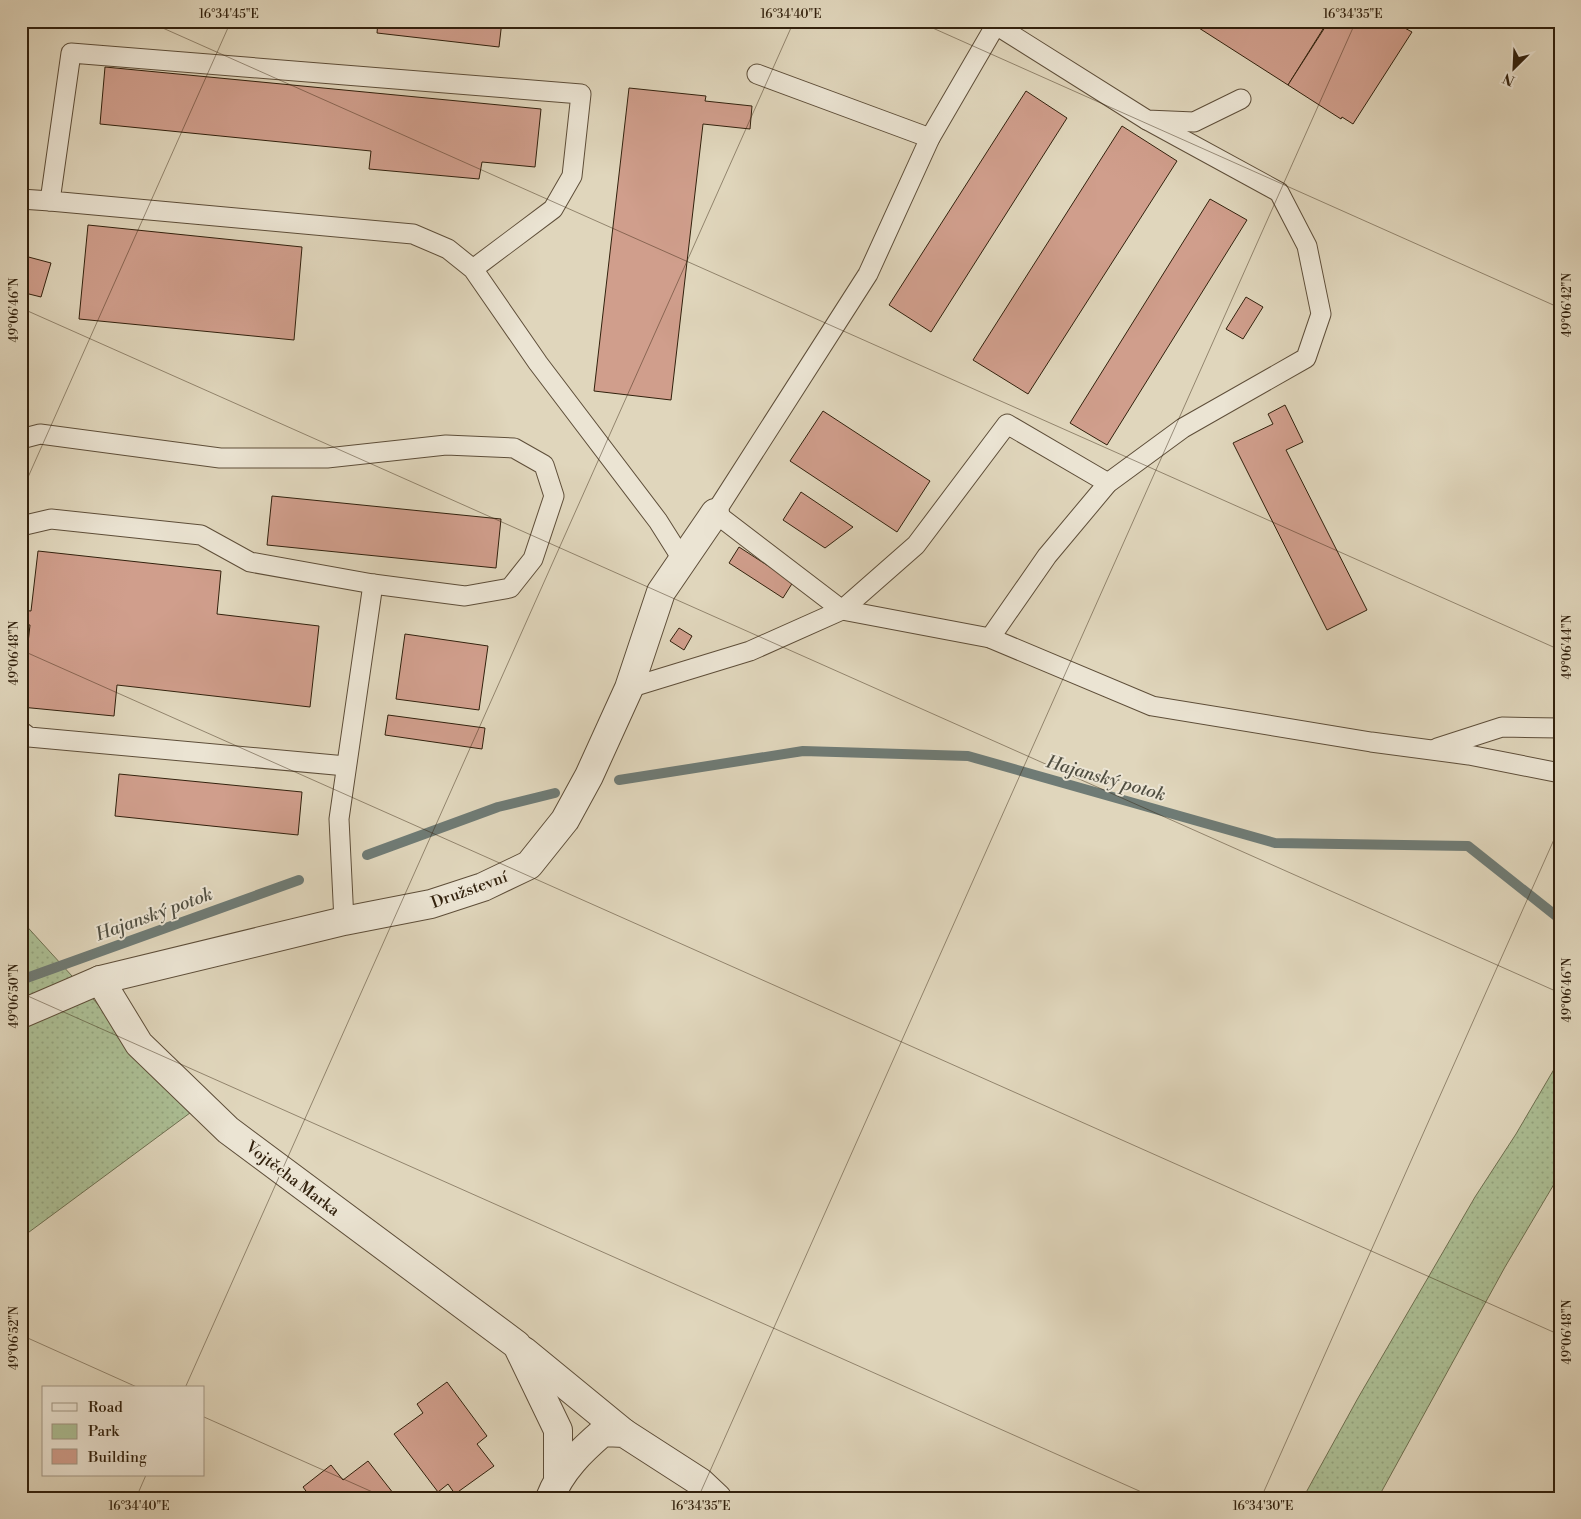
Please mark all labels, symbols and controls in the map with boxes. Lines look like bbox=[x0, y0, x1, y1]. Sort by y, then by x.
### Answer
text: 16°34'45"E bbox=[199, 7, 259, 22]
text: 16°34'40"E bbox=[760, 7, 822, 22]
text: 16°34'35"E bbox=[1323, 7, 1383, 22]
north arrow bbox=[1488, 42, 1538, 92]
text: N bbox=[1500, 68, 1518, 89]
text: 49°06'42"N bbox=[1560, 273, 1575, 337]
text: 49°06'46"N bbox=[7, 278, 22, 342]
text: 49°06'44"N bbox=[1560, 614, 1575, 679]
text: 49°06'48"N bbox=[7, 621, 22, 685]
water label: Hajanský potok bbox=[1043, 750, 1168, 806]
street label: Družstevní bbox=[428, 867, 511, 913]
water label: Hajanský potok bbox=[91, 883, 216, 947]
text: 49°06'46"N bbox=[1560, 958, 1575, 1022]
text: 49°06'50"N bbox=[7, 963, 22, 1028]
street label: Vojtěcha Marka bbox=[241, 1136, 344, 1221]
text: 49°06'48"N bbox=[1560, 1300, 1575, 1364]
text: 49°06'52"N bbox=[7, 1306, 22, 1370]
legend bbox=[42, 1386, 205, 1476]
text: Road bbox=[88, 1398, 123, 1417]
text: Park bbox=[88, 1422, 120, 1441]
text: Building bbox=[87, 1448, 147, 1467]
text: 16°34'40"E bbox=[108, 1499, 170, 1514]
text: 16°34'35"E bbox=[671, 1499, 731, 1514]
text: 16°34'30"E bbox=[1233, 1499, 1293, 1514]

